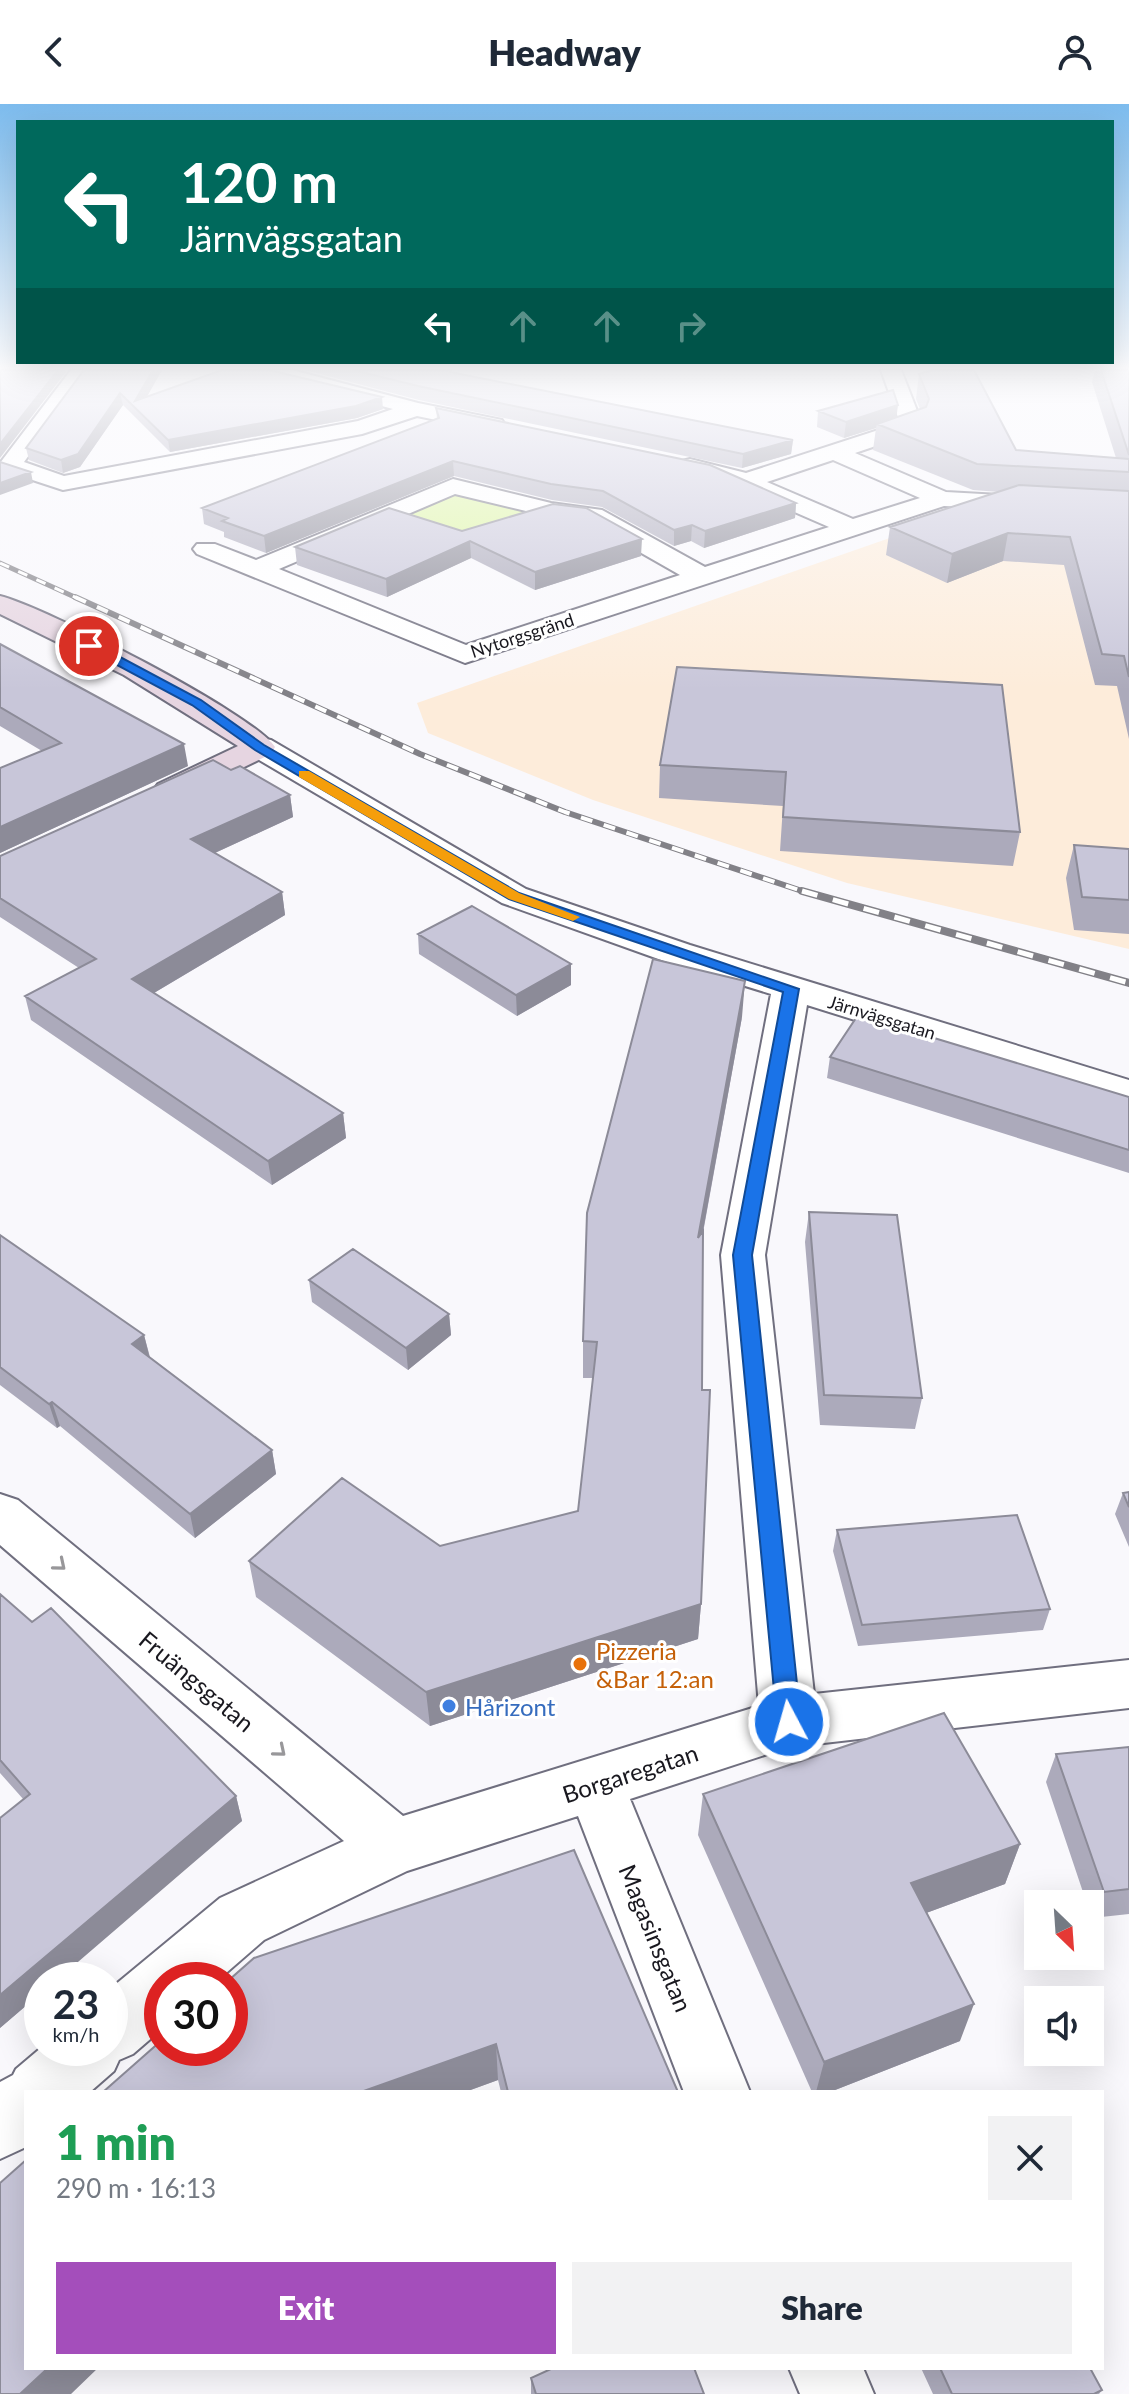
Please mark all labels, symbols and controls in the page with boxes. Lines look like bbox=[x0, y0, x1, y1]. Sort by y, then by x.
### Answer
icon: back bbox=[32, 30, 76, 74]
text: Headway bbox=[488, 30, 641, 74]
icon: person bbox=[1053, 30, 1097, 74]
text: 120 m bbox=[180, 148, 338, 215]
icon: left bbox=[48, 152, 152, 256]
text: Järnvägsgatan bbox=[180, 216, 403, 260]
icon: left bbox=[417, 304, 461, 348]
icon: ahead bbox=[501, 304, 545, 348]
icon: ahead bbox=[585, 304, 629, 348]
icon: right bbox=[669, 304, 713, 348]
street label: Nytorgsgränd bbox=[467, 608, 577, 662]
pin bbox=[55, 612, 123, 680]
icon: arrive bbox=[67, 624, 111, 668]
street label: Järnvägsgatan bbox=[826, 990, 938, 1044]
one-way arrow bbox=[50, 1555, 65, 1570]
street label: Fruängsgatan bbox=[134, 1625, 260, 1737]
place label: Pizzeria &Bar 12:an bbox=[596, 1636, 714, 1693]
marker: Pizzeria &Bar 12:an bbox=[571, 1655, 589, 1673]
position arrow bbox=[747, 1680, 831, 1764]
place label: Hårizont bbox=[465, 1692, 556, 1721]
marker: Hårizont bbox=[440, 1697, 458, 1715]
street label: Borgaregatan bbox=[559, 1737, 701, 1809]
one-way arrow bbox=[271, 1741, 285, 1756]
street label: Magasinsgatan bbox=[613, 1860, 699, 2016]
north arrow bbox=[1024, 1890, 1104, 1970]
map controls bbox=[1024, 1890, 1104, 2066]
speed limit sign: 30 bbox=[144, 1962, 248, 2066]
text: 23 bbox=[53, 1980, 99, 2028]
button: sound bbox=[1024, 1986, 1104, 2066]
text: km/h bbox=[53, 2022, 99, 2046]
text: 1 min bbox=[56, 2113, 176, 2170]
button: close bbox=[988, 2116, 1072, 2200]
text: 290 m · 16:13 bbox=[56, 2172, 216, 2204]
button: Exit bbox=[56, 2262, 556, 2354]
button: Share bbox=[572, 2262, 1072, 2354]

